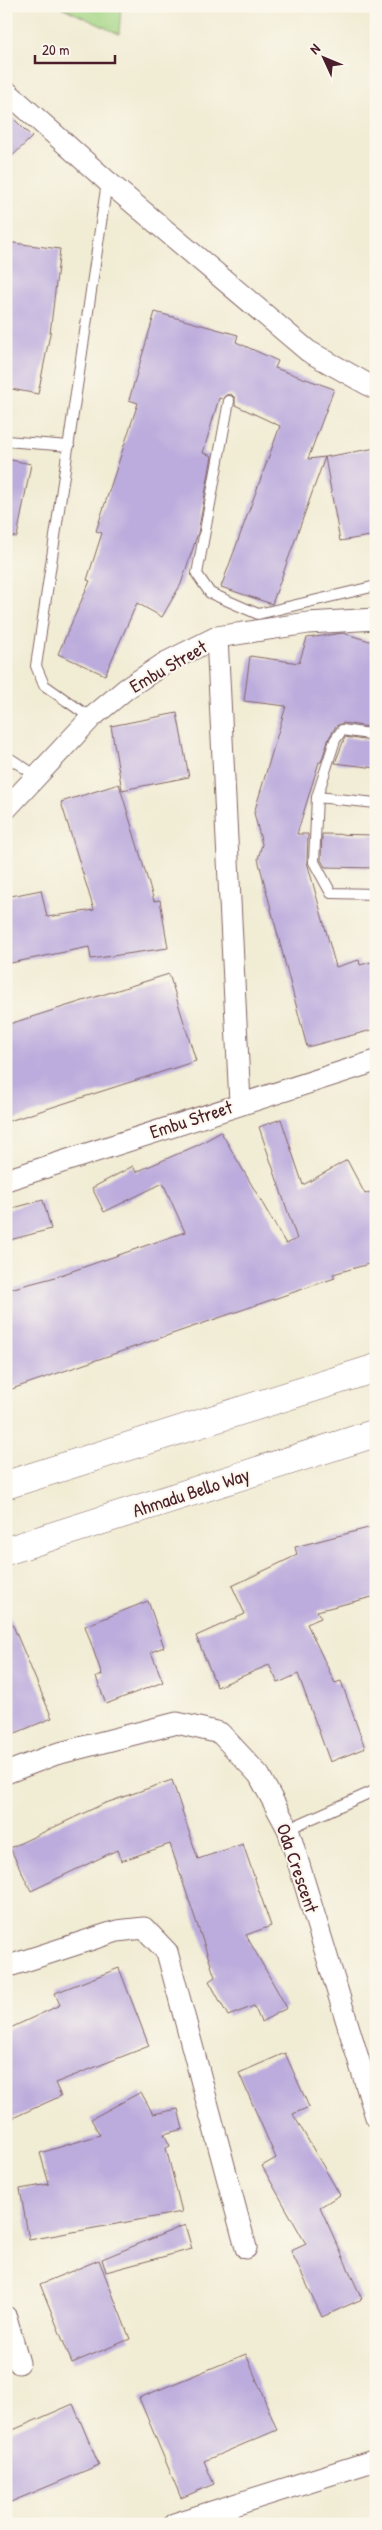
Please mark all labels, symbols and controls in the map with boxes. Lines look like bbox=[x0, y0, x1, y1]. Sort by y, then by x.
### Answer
scale bar bbox=[35, 32, 115, 64]
north arrow bbox=[300, 32, 350, 82]
text: 20 m bbox=[42, 39, 69, 60]
text: N bbox=[305, 39, 324, 58]
street label: Embu Street bbox=[125, 633, 212, 699]
street label: Embu Street bbox=[146, 1093, 236, 1145]
street label: Ahmadu Bello Way bbox=[129, 1461, 253, 1523]
street label: Oda Crescent bbox=[271, 1820, 325, 1916]

